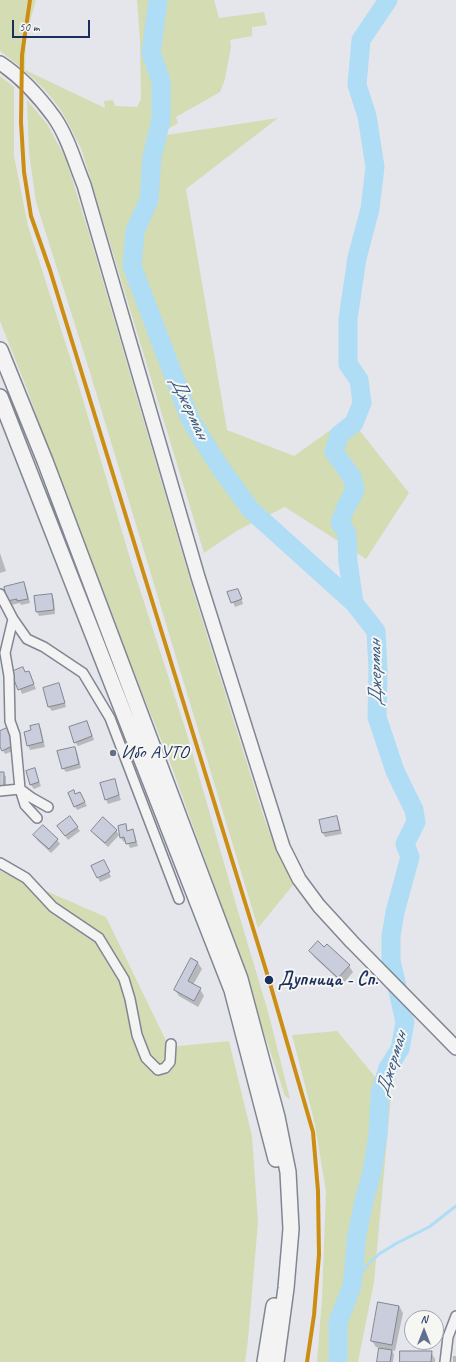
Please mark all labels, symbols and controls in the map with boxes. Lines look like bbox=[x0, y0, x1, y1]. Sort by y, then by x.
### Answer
scale bar bbox=[14, 12, 92, 38]
text: 50 m bbox=[19, 19, 39, 35]
water label: Джерман bbox=[164, 373, 214, 443]
water label: Джерман bbox=[363, 640, 389, 706]
place label: Ибо АУТО bbox=[121, 742, 188, 764]
marker: Ибо АУТО bbox=[108, 748, 118, 758]
place label: Дупница - Сп. bbox=[278, 969, 378, 991]
marker: Дупница - Сп. bbox=[263, 974, 275, 986]
water label: Джерман bbox=[371, 1029, 413, 1099]
north arrow bbox=[404, 1310, 444, 1350]
text: N bbox=[421, 1312, 427, 1326]

